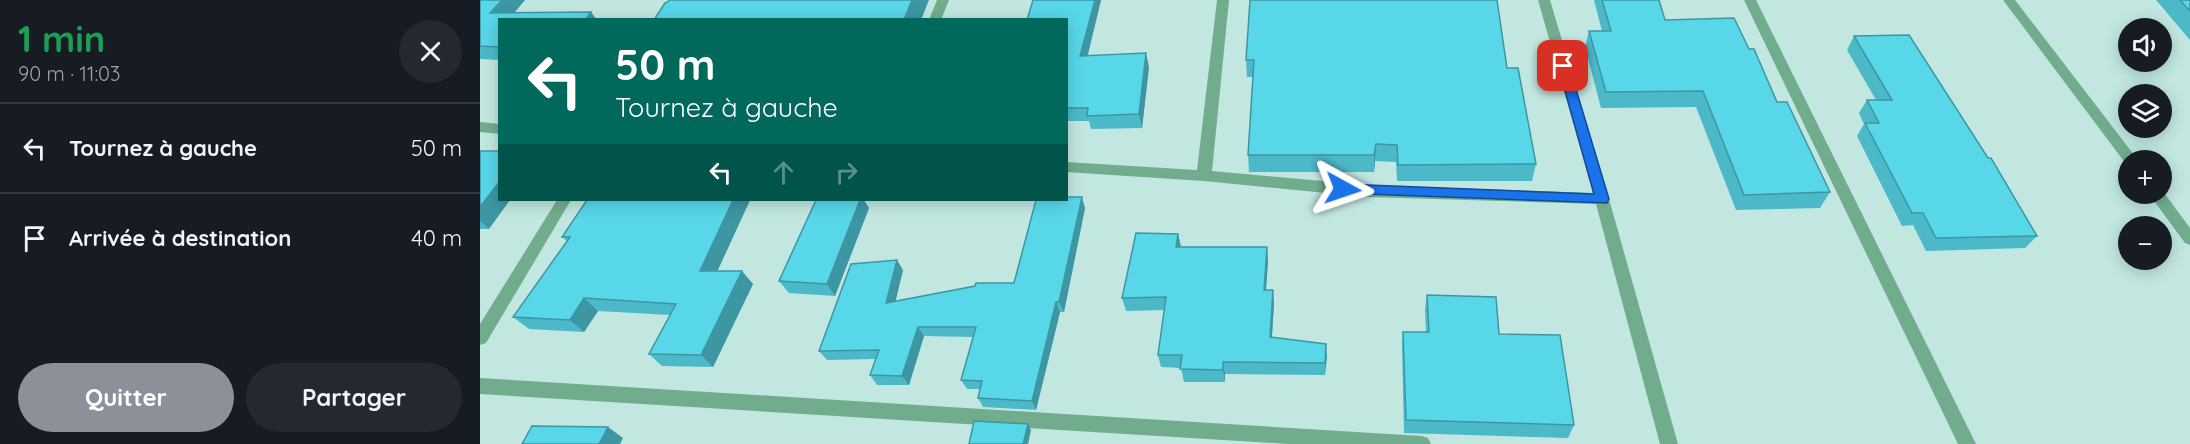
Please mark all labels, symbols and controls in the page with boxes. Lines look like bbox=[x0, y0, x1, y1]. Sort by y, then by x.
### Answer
text: 1 min bbox=[18, 16, 105, 61]
map controls bbox=[2118, 18, 2172, 270]
button: sound bbox=[2118, 18, 2172, 72]
button: close bbox=[399, 20, 462, 83]
text: 50 m bbox=[615, 38, 715, 91]
pin bbox=[1537, 40, 1588, 91]
icon: left bbox=[516, 42, 594, 120]
icon: arrive bbox=[1546, 49, 1579, 82]
text: 90 m · 11:03 bbox=[18, 61, 121, 86]
button: layers bbox=[2118, 84, 2172, 138]
text: Tournez à gauche bbox=[615, 90, 838, 124]
icon: left bbox=[18, 132, 51, 165]
text: Tournez à gauche bbox=[69, 134, 257, 162]
text: 50 m bbox=[411, 134, 462, 162]
button: + bbox=[2118, 150, 2172, 204]
icon: left bbox=[704, 156, 737, 189]
icon: ahead bbox=[767, 156, 800, 189]
icon: right bbox=[830, 156, 863, 189]
position arrow bbox=[1311, 157, 1375, 221]
button: − bbox=[2118, 216, 2172, 270]
icon: arrive bbox=[18, 222, 51, 255]
text: Arrivée à destination bbox=[69, 224, 291, 252]
text: 40 m bbox=[411, 224, 462, 252]
button: Quitter bbox=[18, 363, 234, 432]
button: Partager bbox=[246, 363, 462, 432]

